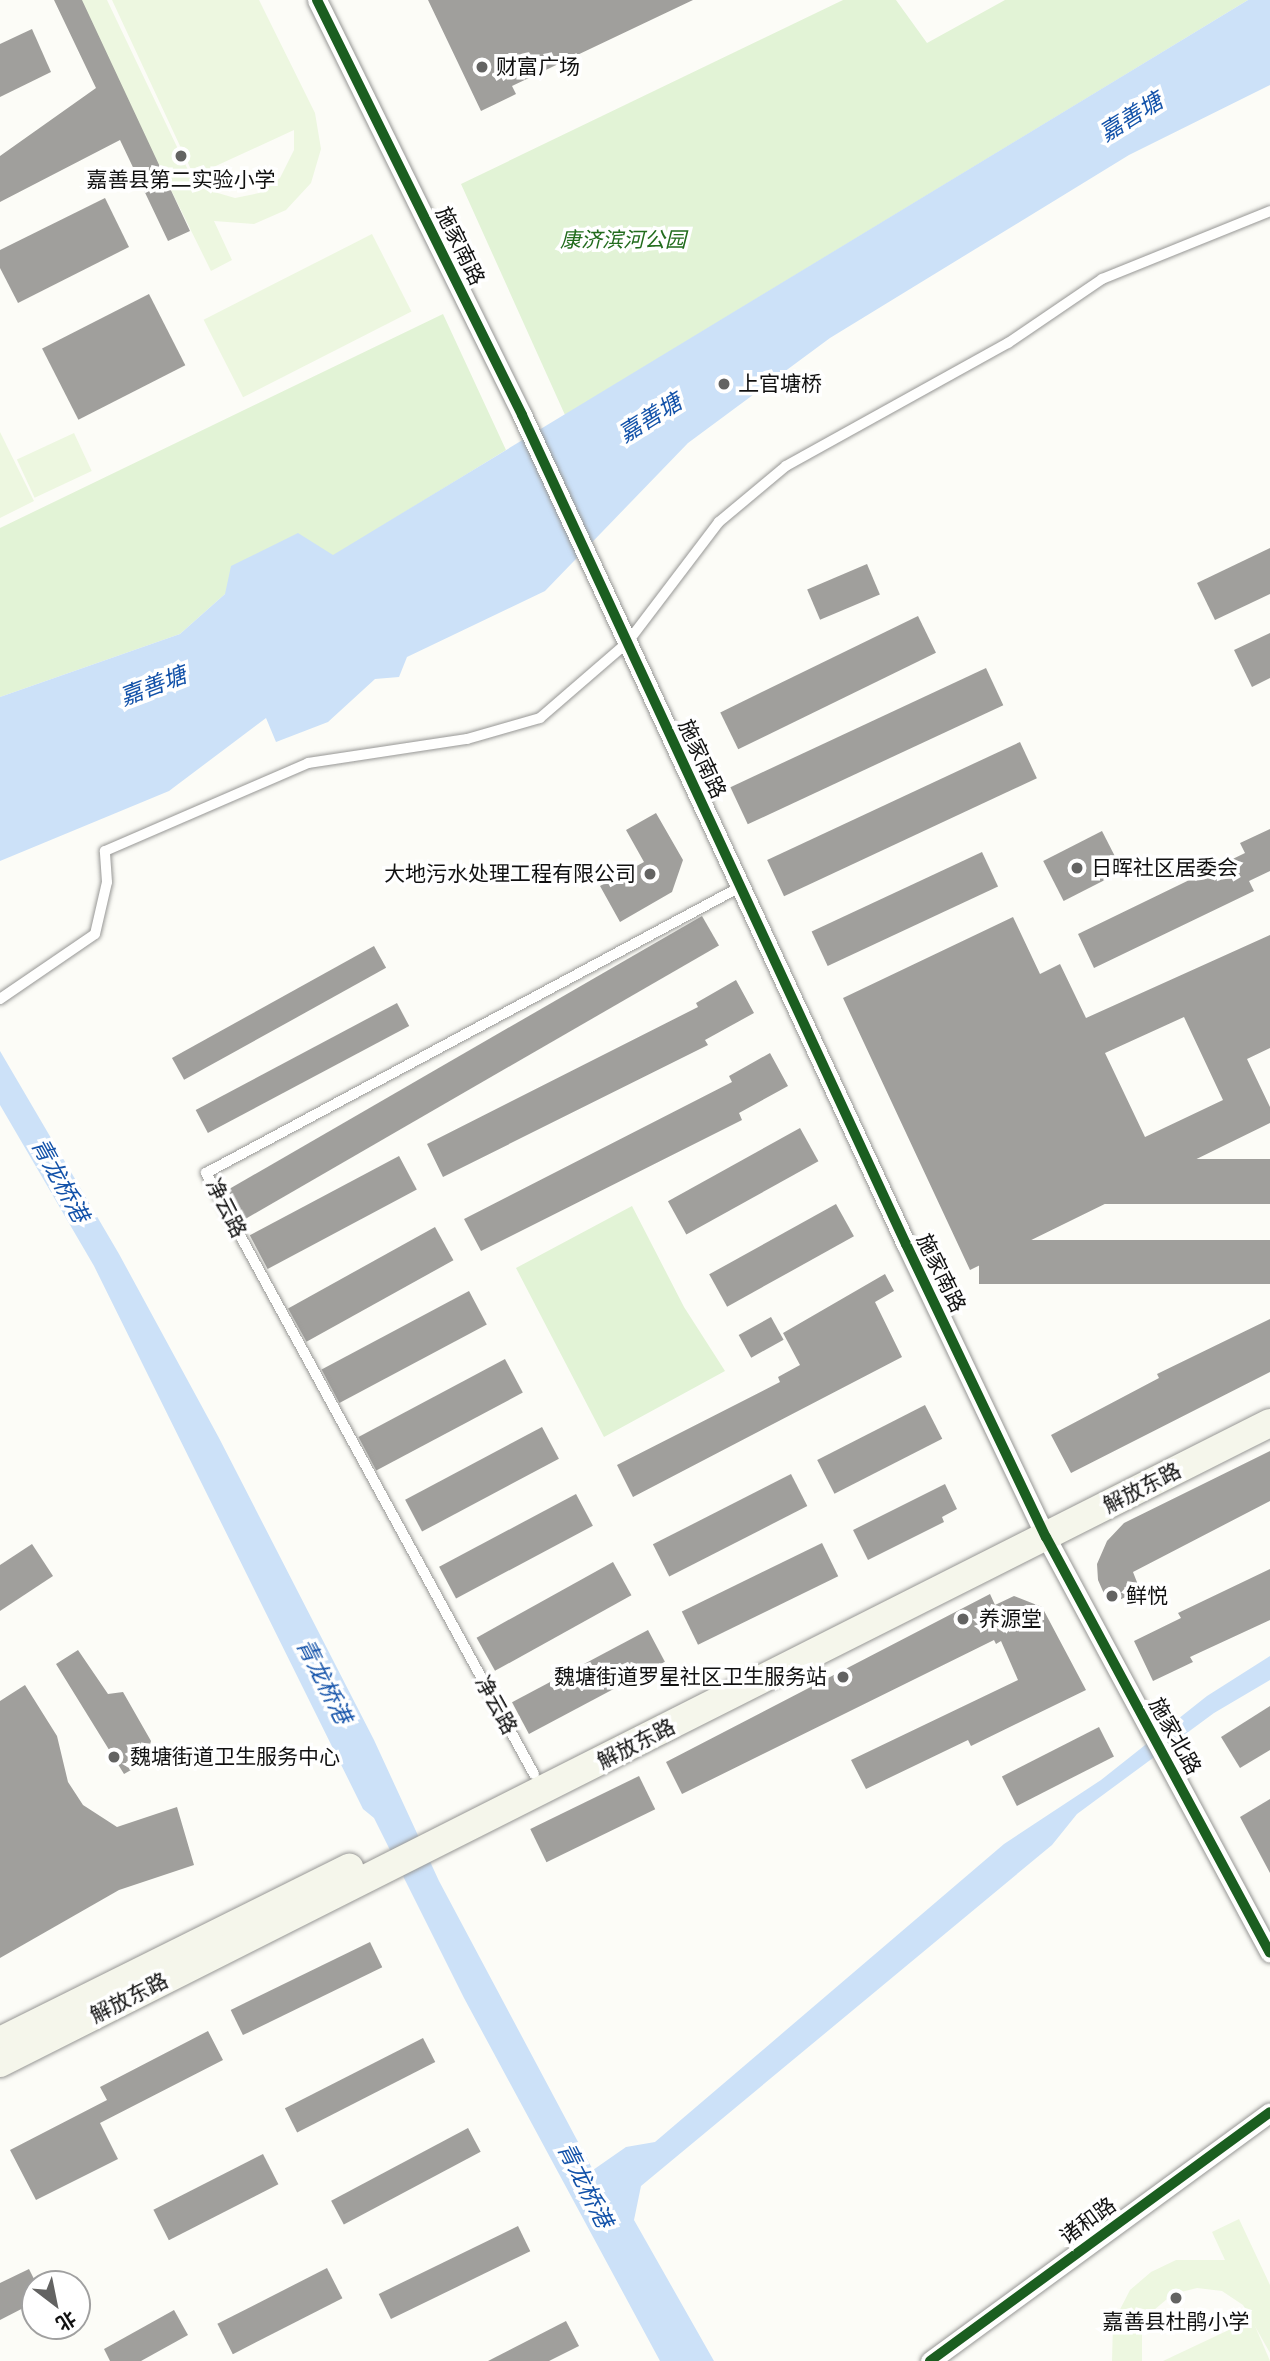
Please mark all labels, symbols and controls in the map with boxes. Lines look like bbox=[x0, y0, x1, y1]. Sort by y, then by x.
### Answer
place label: 财富广场 bbox=[496, 54, 580, 80]
marker: 财富广场 bbox=[474, 59, 490, 75]
water label: 嘉善塘 bbox=[1094, 87, 1168, 147]
marker: 嘉善县第二实验小学 bbox=[173, 148, 189, 164]
place label: 嘉善县第二实验小学 bbox=[87, 167, 275, 193]
street label: 施家南路 bbox=[430, 203, 490, 289]
park label: 康济滨河公园 bbox=[560, 227, 686, 253]
place label: 上官塘桥 bbox=[738, 371, 822, 397]
marker: 上官塘桥 bbox=[716, 376, 732, 392]
water label: 嘉善塘 bbox=[613, 388, 687, 448]
water label: 嘉善塘 bbox=[116, 661, 190, 711]
street label: 施家南路 bbox=[673, 716, 731, 802]
place label: 日晖社区居委会 bbox=[1091, 855, 1238, 881]
marker: 日晖社区居委会 bbox=[1069, 860, 1085, 876]
place label: 大地污水处理工程有限公司 bbox=[384, 861, 636, 887]
marker: 大地污水处理工程有限公司 bbox=[642, 866, 658, 882]
water label: 青龙桥港 bbox=[26, 1133, 94, 1227]
street label: 净云路 bbox=[200, 1174, 252, 1242]
street label: 施家南路 bbox=[911, 1230, 971, 1316]
street label: 解放东路 bbox=[1099, 1458, 1185, 1518]
place label: 鲜悦 bbox=[1126, 1583, 1168, 1609]
marker: 鲜悦 bbox=[1104, 1588, 1120, 1604]
place label: 养源堂 bbox=[979, 1606, 1042, 1632]
marker: 养源堂 bbox=[953, 1609, 973, 1629]
water label: 青龙桥港 bbox=[291, 1634, 357, 1728]
place label: 魏塘街道罗星社区卫生服务站 bbox=[554, 1664, 827, 1690]
marker: 魏塘街道罗星社区卫生服务站 bbox=[833, 1667, 853, 1687]
street label: 净云路 bbox=[470, 1671, 522, 1739]
street label: 施家北路 bbox=[1144, 1693, 1206, 1779]
street label: 解放东路 bbox=[593, 1714, 679, 1774]
place label: 魏塘街道卫生服务中心 bbox=[130, 1744, 340, 1770]
marker: 魏塘街道卫生服务中心 bbox=[104, 1747, 124, 1767]
street label: 解放东路 bbox=[86, 1968, 172, 2028]
water label: 青龙桥港 bbox=[552, 2138, 618, 2232]
street label: 诸和路 bbox=[1055, 2192, 1121, 2250]
north arrow bbox=[21, 2270, 91, 2340]
marker: 嘉善县杜鹃小学 bbox=[1168, 2290, 1184, 2306]
text: 北 bbox=[51, 2305, 81, 2337]
place label: 嘉善县杜鹃小学 bbox=[1103, 2309, 1249, 2335]

